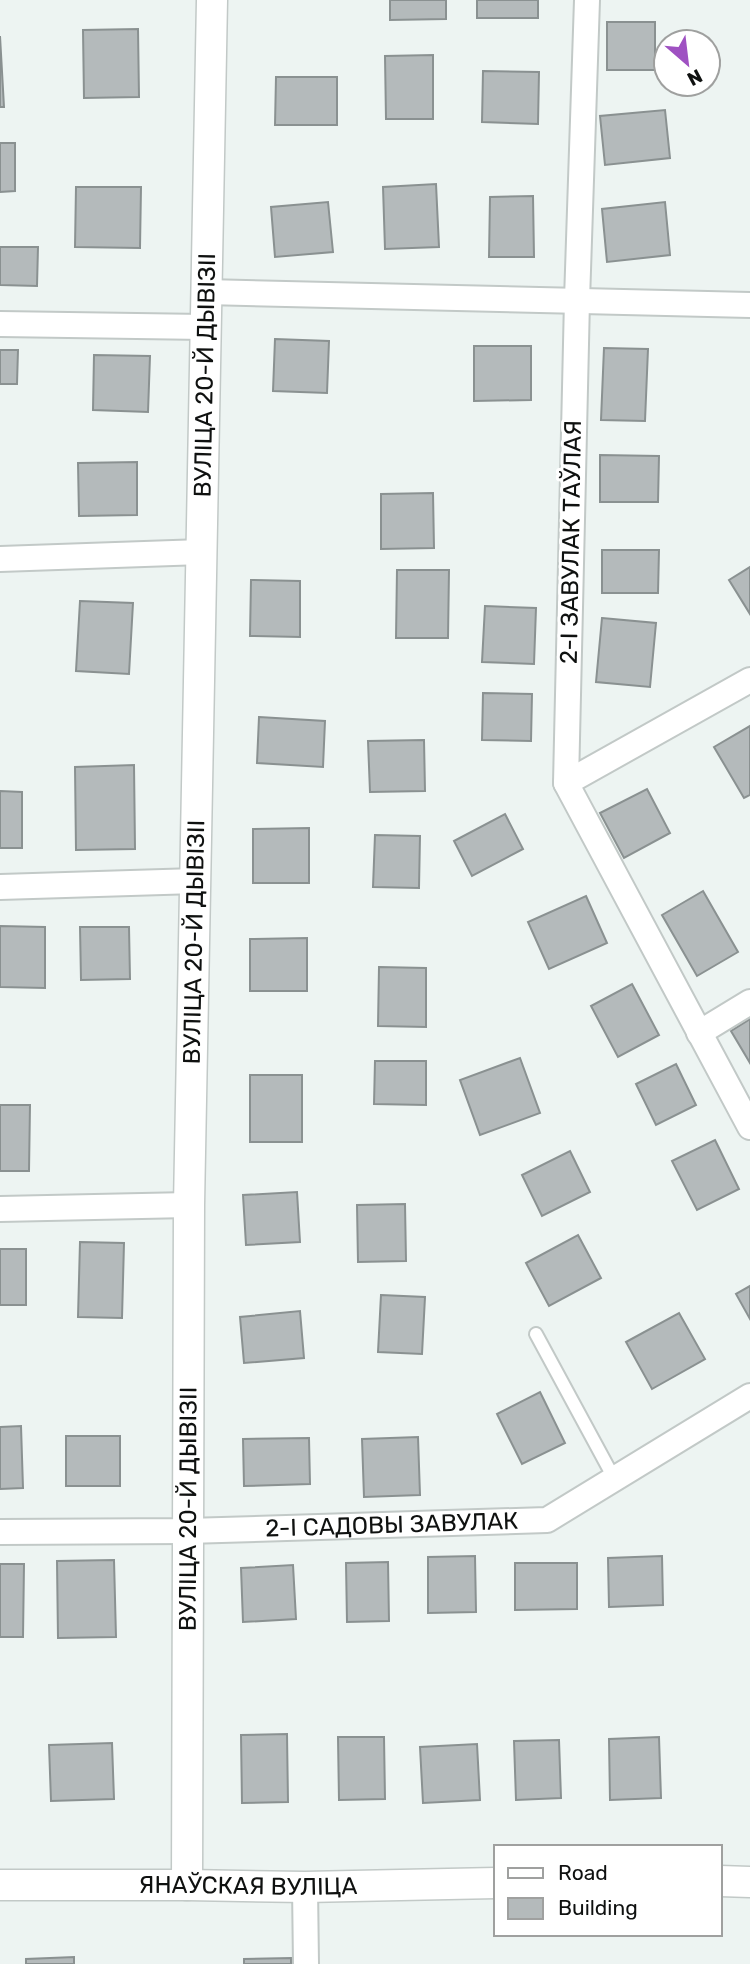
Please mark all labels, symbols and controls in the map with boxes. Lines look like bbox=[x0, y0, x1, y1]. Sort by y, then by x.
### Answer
north arrow bbox=[652, 28, 722, 98]
text: N bbox=[683, 64, 706, 91]
street label: ВУЛІЦА 20-Й ДЫВІЗІІ bbox=[189, 253, 221, 498]
street label: 2-І ЗАВУЛАК ТАЎЛАЯ bbox=[555, 420, 587, 664]
street label: ВУЛІЦА 20-Й ДЫВІЗІІ bbox=[178, 820, 210, 1065]
street label: ВУЛІЦА 20-Й ДЫВІЗІІ bbox=[174, 1387, 202, 1631]
street label: 2-І САДОВЫ ЗАВУЛАК bbox=[265, 1507, 519, 1543]
legend bbox=[494, 1845, 722, 1936]
text: Road bbox=[558, 1860, 608, 1885]
street label: ЯНАЎСКАЯ ВУЛІЦА bbox=[139, 1871, 358, 1901]
text: Building bbox=[558, 1895, 638, 1920]

